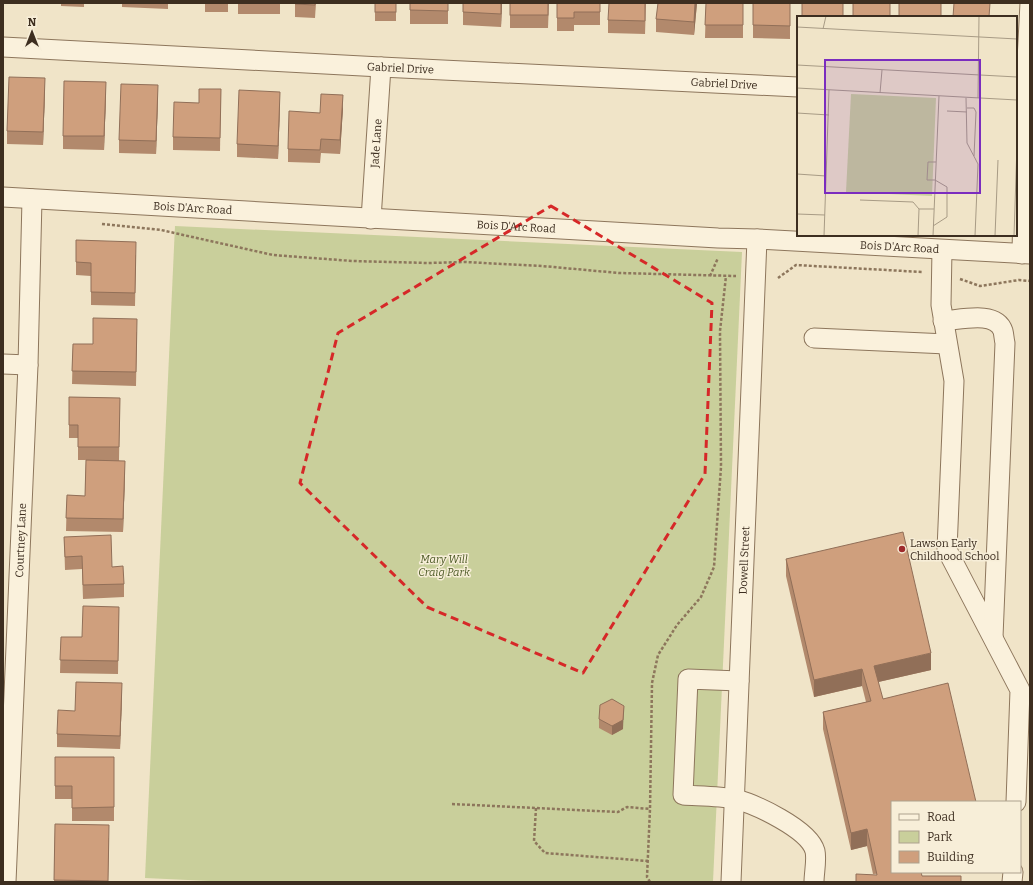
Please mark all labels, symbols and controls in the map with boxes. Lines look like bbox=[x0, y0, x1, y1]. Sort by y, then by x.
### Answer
north arrow bbox=[12, 12, 52, 52]
text: N bbox=[28, 16, 37, 29]
inset map bbox=[797, 16, 1017, 236]
street label: Gabriel Drive bbox=[367, 60, 434, 76]
street label: Gabriel Drive bbox=[690, 75, 758, 92]
street label: Jade Lane bbox=[368, 118, 384, 169]
street label: Bois D'Arc Road bbox=[153, 199, 233, 217]
street label: Bois D'Arc Road bbox=[476, 218, 557, 235]
street label: Bois D'Arc Road bbox=[860, 238, 940, 256]
street label: Courtney Lane bbox=[12, 503, 29, 578]
street label: Dowell Street bbox=[736, 526, 752, 595]
place label: Lawson Early Childhood School bbox=[910, 537, 999, 563]
marker: Lawson Early Childhood School bbox=[897, 544, 907, 554]
park label: Mary Will Craig Park bbox=[418, 553, 471, 579]
legend bbox=[891, 801, 1021, 873]
text: Road bbox=[927, 810, 955, 824]
text: Park bbox=[927, 830, 953, 844]
text: Building bbox=[927, 850, 974, 864]

